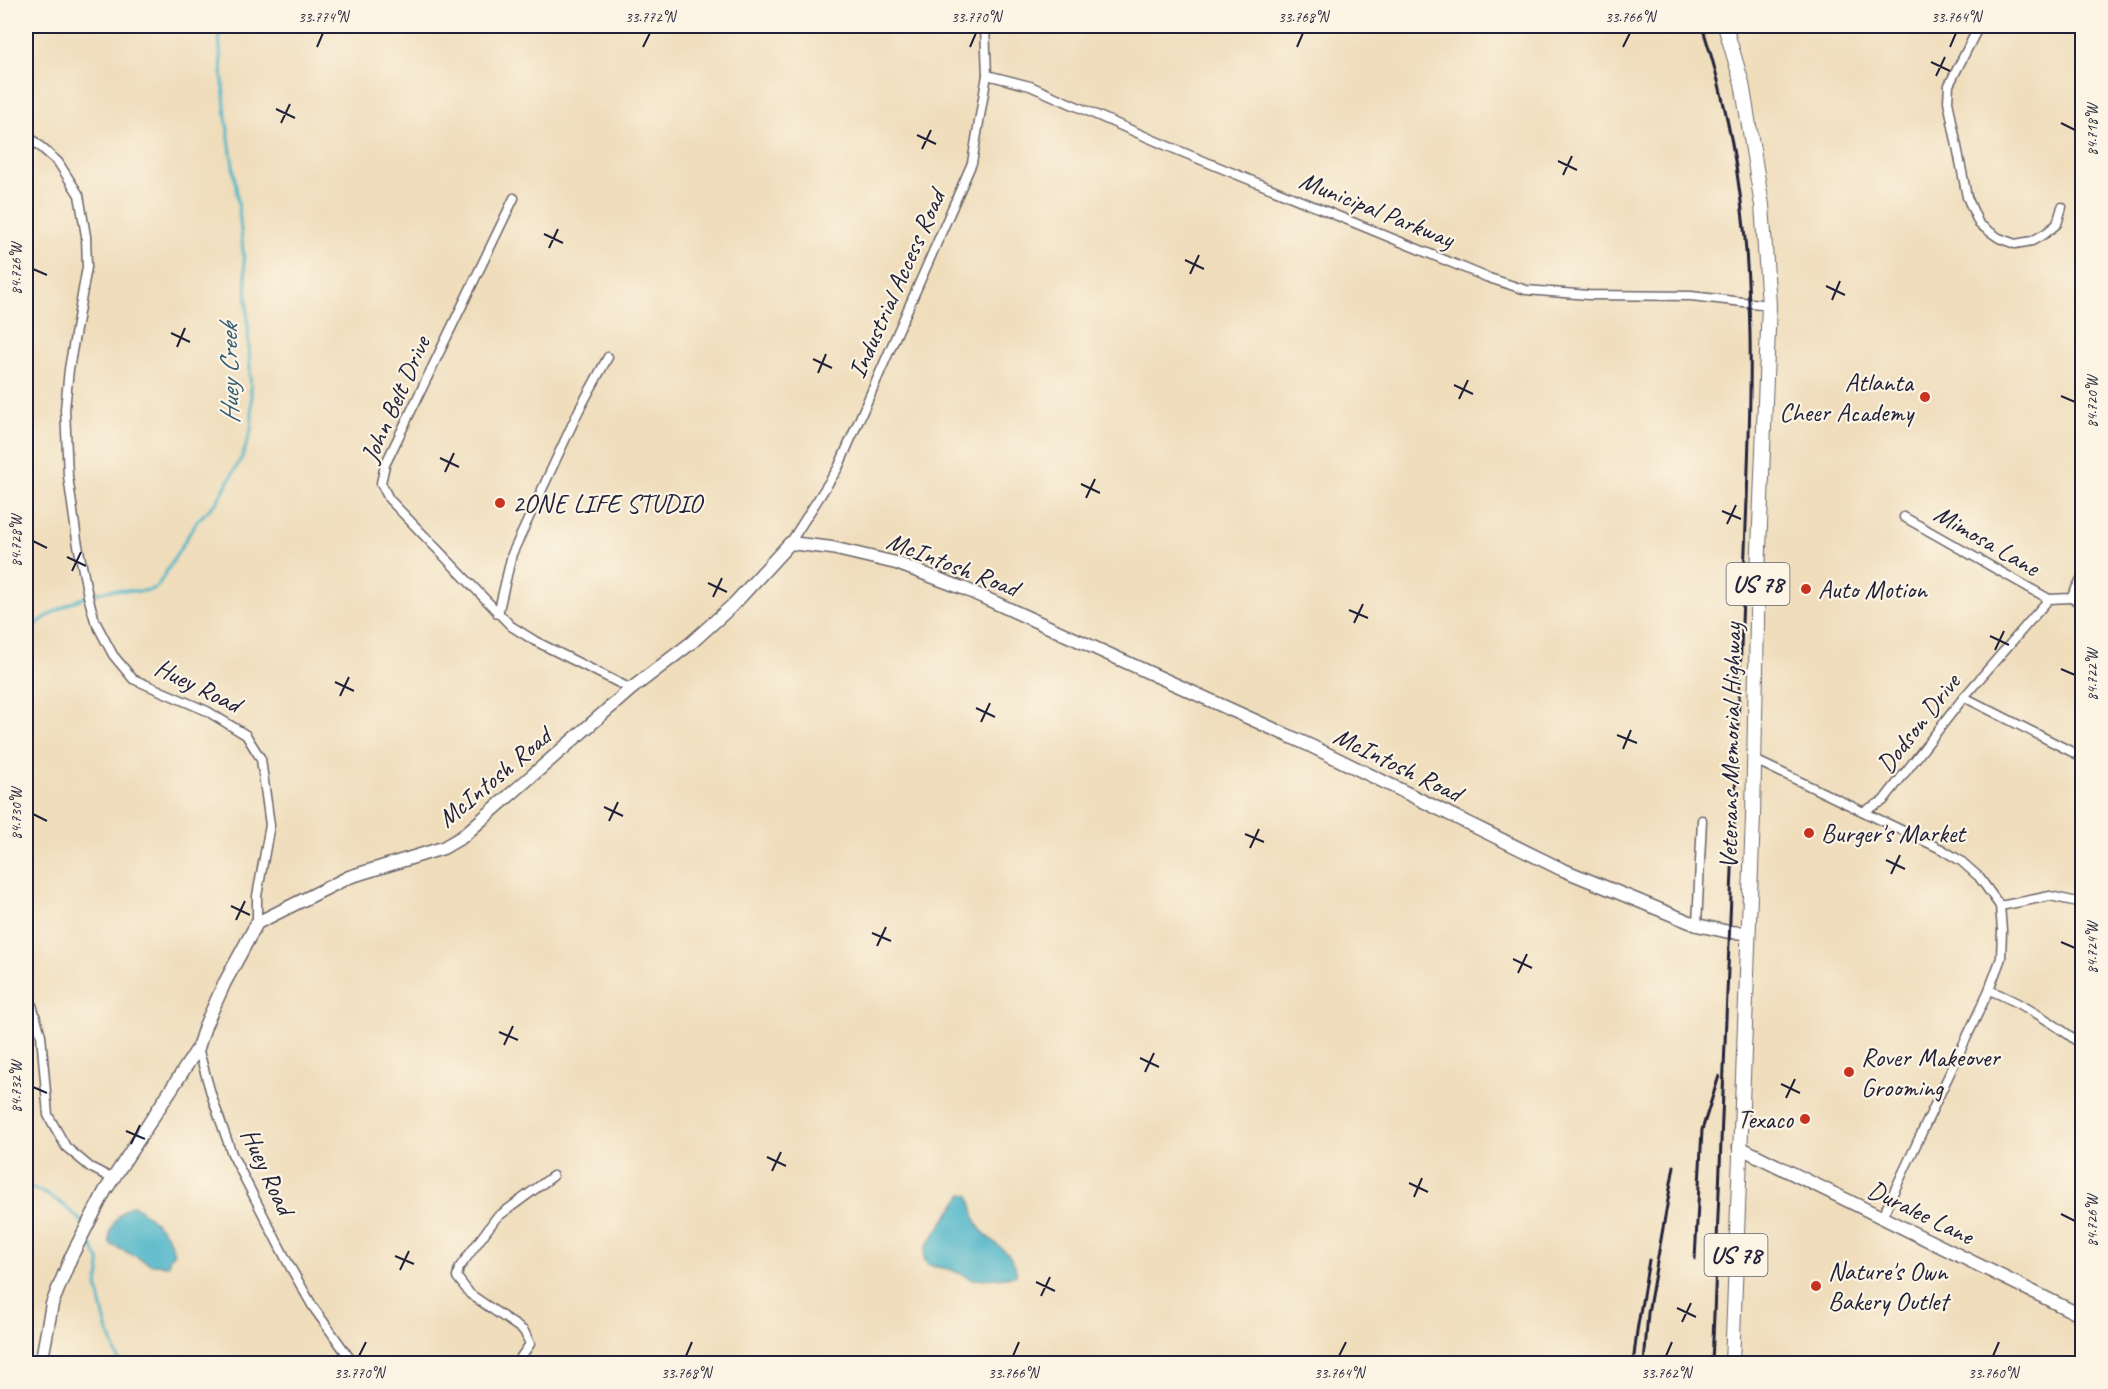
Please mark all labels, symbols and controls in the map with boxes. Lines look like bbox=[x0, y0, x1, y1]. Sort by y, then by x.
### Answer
text: 33.774°N bbox=[298, 8, 351, 27]
text: 33.772°N bbox=[625, 8, 678, 27]
text: 33.770°N bbox=[951, 8, 1004, 27]
text: 33.768°N bbox=[1278, 8, 1331, 27]
text: 33.766°N bbox=[1605, 8, 1658, 27]
text: 33.764°N bbox=[1931, 8, 1984, 27]
text: 84.718°W bbox=[2083, 101, 2102, 156]
street label: Municipal Parkway bbox=[1295, 164, 1461, 256]
street label: Industrial Access Road bbox=[840, 182, 954, 383]
text: 84.726°W bbox=[7, 240, 26, 295]
water label: Huey Creek bbox=[211, 319, 247, 424]
street label: John Belt Drive bbox=[352, 329, 439, 469]
place label: Atlanta Cheer Academy bbox=[1779, 366, 1915, 429]
text: 84.720°W bbox=[2083, 373, 2102, 428]
marker: Atlanta Cheer Academy bbox=[1918, 390, 1932, 404]
place label: 2ONE LIFE STUDIO bbox=[512, 487, 705, 520]
marker: 2ONE LIFE STUDIO bbox=[493, 496, 507, 510]
street label: Mimosa Lane bbox=[1928, 497, 2047, 584]
text: 84.728°W bbox=[7, 512, 26, 567]
street label: McIntosh Road bbox=[882, 524, 1027, 606]
road number: US 78 bbox=[1726, 563, 1790, 605]
place label: Auto Motion bbox=[1818, 573, 1928, 606]
marker: Auto Motion bbox=[1799, 582, 1813, 596]
street label: Veterans Memorial Highway bbox=[1712, 620, 1749, 869]
text: 84.722°W bbox=[2083, 646, 2102, 701]
street label: Huey Road bbox=[149, 651, 250, 722]
street label: Dodson Drive bbox=[1869, 665, 1969, 780]
street label: McIntosh Road bbox=[431, 718, 561, 835]
street label: McIntosh Road bbox=[1328, 719, 1471, 811]
text: 84.730°W bbox=[7, 785, 26, 840]
place label: Burger's Market bbox=[1821, 817, 1967, 850]
marker: Burger's Market bbox=[1802, 826, 1816, 840]
text: 84.724°W bbox=[2083, 919, 2102, 974]
place label: Rover Makeover Grooming bbox=[1861, 1041, 2001, 1104]
text: 84.732°W bbox=[7, 1058, 26, 1113]
marker: Rover Makeover Grooming bbox=[1842, 1065, 1856, 1079]
place label: Texaco bbox=[1737, 1103, 1795, 1136]
marker: Texaco bbox=[1798, 1112, 1812, 1126]
street label: Huey Road bbox=[233, 1123, 303, 1223]
street label: Duralee Lane bbox=[1862, 1173, 1980, 1253]
text: 84.726°W bbox=[2083, 1192, 2102, 1247]
road number: US 78 bbox=[1704, 1234, 1768, 1276]
place label: Nature's Own Bakery Outlet bbox=[1828, 1255, 1951, 1318]
marker: Nature's Own Bakery Outlet bbox=[1809, 1279, 1823, 1293]
text: 33.770°N bbox=[334, 1364, 387, 1383]
text: 33.768°N bbox=[661, 1364, 714, 1383]
text: 33.766°N bbox=[988, 1364, 1041, 1383]
text: 33.764°N bbox=[1314, 1364, 1367, 1383]
text: 33.762°N bbox=[1641, 1364, 1694, 1383]
text: 33.760°N bbox=[1968, 1364, 2021, 1383]

